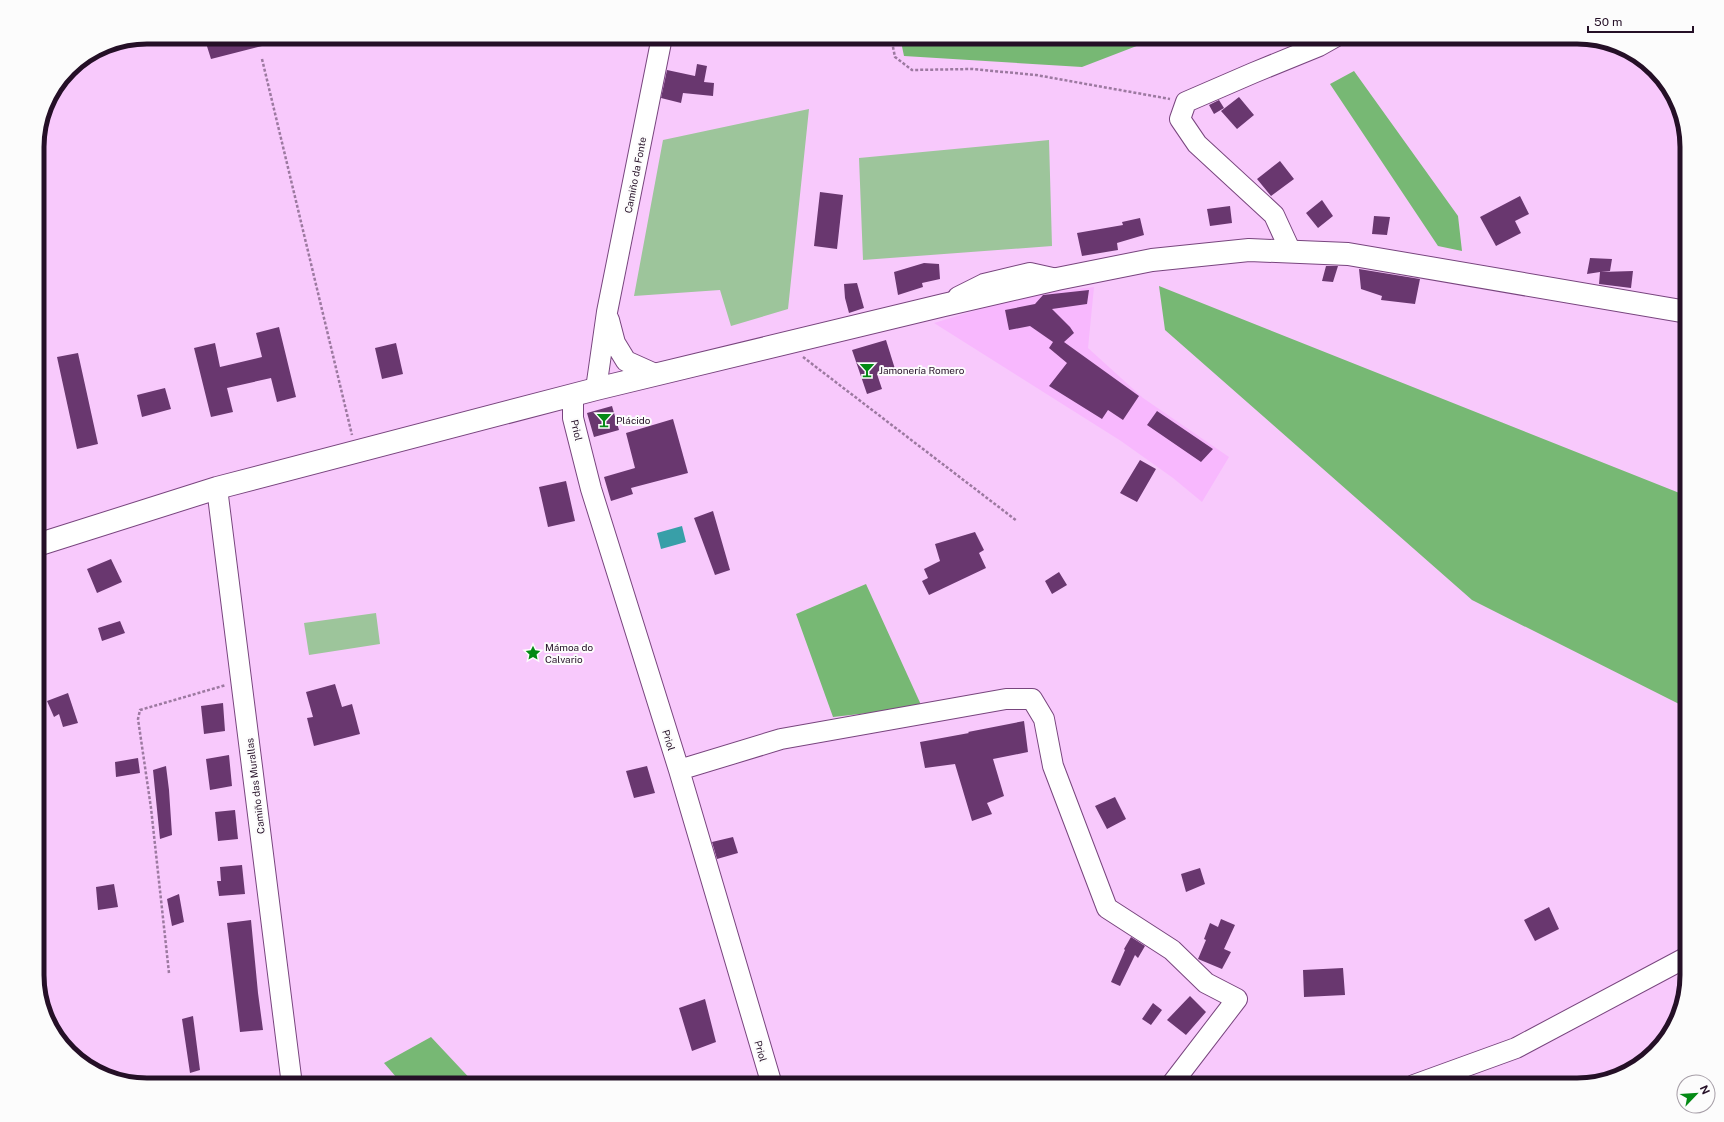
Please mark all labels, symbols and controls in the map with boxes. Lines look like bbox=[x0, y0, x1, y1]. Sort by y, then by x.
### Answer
scale bar bbox=[1588, 8, 1693, 34]
text: 50 m bbox=[1594, 15, 1622, 29]
street label: Camiño da Fonte bbox=[622, 135, 648, 214]
bar icon: Jamonería Romero bbox=[858, 361, 876, 379]
place label: Jamonería Romero bbox=[879, 364, 965, 376]
bar icon: Plácido bbox=[595, 411, 613, 429]
place label: Plácido bbox=[616, 414, 651, 426]
street label: Priol bbox=[569, 418, 585, 442]
place label: Mámoa do Calvario bbox=[545, 641, 593, 665]
place icon: Mámoa do Calvario bbox=[524, 644, 542, 662]
street label: Priol bbox=[660, 728, 678, 752]
street label: Camiño das Murallas bbox=[243, 737, 267, 835]
street label: Priol bbox=[752, 1039, 770, 1063]
north arrow bbox=[1676, 1074, 1716, 1114]
text: N bbox=[1698, 1083, 1712, 1096]

